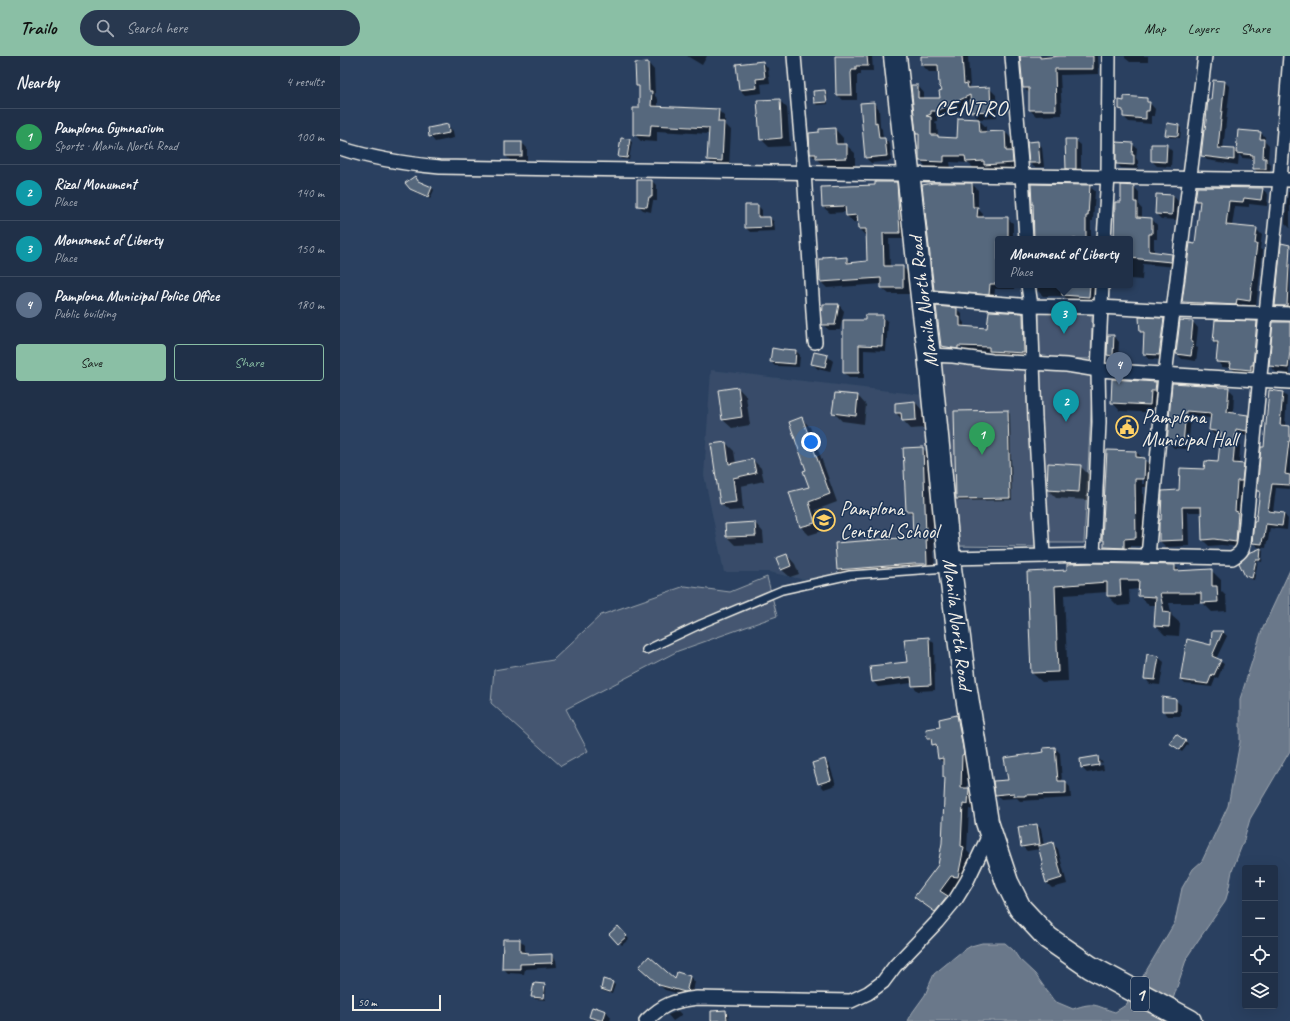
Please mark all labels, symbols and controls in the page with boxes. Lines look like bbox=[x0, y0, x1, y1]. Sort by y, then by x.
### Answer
search box bbox=[80, 10, 360, 46]
text: Trailo bbox=[20, 16, 56, 40]
icon: search bbox=[94, 17, 116, 39]
text: Search here bbox=[126, 19, 188, 38]
text: Map bbox=[1144, 20, 1166, 37]
text: Layers bbox=[1188, 20, 1219, 37]
text: Share bbox=[1241, 20, 1270, 37]
text: Nearby bbox=[16, 72, 59, 93]
text: 4 results bbox=[286, 74, 324, 90]
district label: CENTRO bbox=[934, 94, 1009, 122]
text: Pamplona Gymnasium bbox=[54, 119, 163, 138]
text: 1 bbox=[26, 129, 32, 145]
text: 100 m bbox=[296, 129, 324, 145]
text: Sports · Manila North Road bbox=[54, 138, 178, 154]
text: Rizal Monument bbox=[54, 175, 136, 194]
text: 2 bbox=[26, 185, 32, 201]
text: 140 m bbox=[296, 185, 324, 201]
text: Place bbox=[54, 194, 77, 210]
text: Monument of Liberty bbox=[54, 231, 163, 250]
street label: Manila North Road bbox=[903, 232, 944, 369]
popup bbox=[995, 236, 1133, 288]
text: 3 bbox=[26, 241, 32, 257]
text: 150 m bbox=[296, 241, 324, 257]
text: Monument of Liberty bbox=[1010, 245, 1118, 264]
text: Place bbox=[54, 250, 77, 266]
text: Place bbox=[1010, 264, 1033, 280]
text: Pamplona Municipal Police Office bbox=[54, 287, 219, 306]
text: 4 bbox=[26, 297, 32, 313]
text: 180 m bbox=[296, 297, 324, 313]
pin: 3 bbox=[1051, 301, 1077, 334]
text: Public building bbox=[54, 306, 116, 322]
button: Save bbox=[16, 344, 166, 381]
button: Share bbox=[174, 344, 324, 381]
pin: 4 bbox=[1106, 352, 1132, 385]
pin: 2 bbox=[1053, 389, 1079, 422]
place label: Pamplona Municipal Hall bbox=[1142, 404, 1241, 452]
public building icon: Pamplona Municipal Hall bbox=[1114, 414, 1140, 440]
pin: 1 bbox=[969, 422, 995, 455]
your location bbox=[801, 432, 821, 452]
place label: Pamplona Central School bbox=[840, 496, 942, 544]
school or university icon: Pamplona Central School bbox=[811, 507, 837, 533]
street label: Manila North Road bbox=[937, 557, 978, 694]
map controls bbox=[1242, 865, 1278, 1009]
button: + bbox=[1242, 865, 1278, 901]
button: − bbox=[1242, 901, 1278, 937]
button: locate bbox=[1242, 937, 1278, 973]
button: layers bbox=[1242, 973, 1278, 1009]
road number: 1 bbox=[1131, 977, 1149, 1011]
scale bar bbox=[352, 993, 441, 1012]
text: 50 m bbox=[358, 995, 377, 1009]

